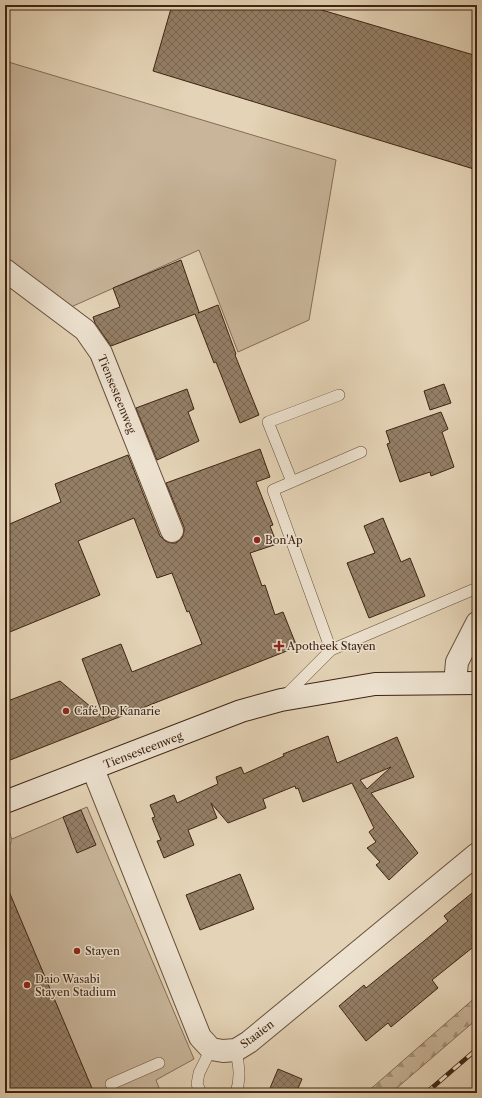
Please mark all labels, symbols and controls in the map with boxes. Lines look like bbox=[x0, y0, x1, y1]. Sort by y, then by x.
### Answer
street label: Tiensesteenweg bbox=[95, 353, 139, 436]
place label: Bon'Ap bbox=[265, 533, 303, 547]
marker: Bon'Ap bbox=[252, 535, 262, 545]
place label: Apotheek Stayen bbox=[286, 639, 376, 653]
marker: Apotheek Stayen bbox=[274, 641, 284, 651]
place label: Café De Kanarie bbox=[74, 704, 160, 718]
marker: Café De Kanarie bbox=[61, 706, 71, 716]
street label: Tiensesteenweg bbox=[101, 728, 185, 772]
place label: Stayen bbox=[85, 944, 120, 958]
marker: Stayen bbox=[72, 946, 82, 956]
place label: Daio Wasabi Stayen Stadium bbox=[35, 972, 117, 999]
marker: Daio Wasabi Stayen Stadium bbox=[22, 980, 32, 990]
street label: Staaien bbox=[237, 1017, 277, 1051]

